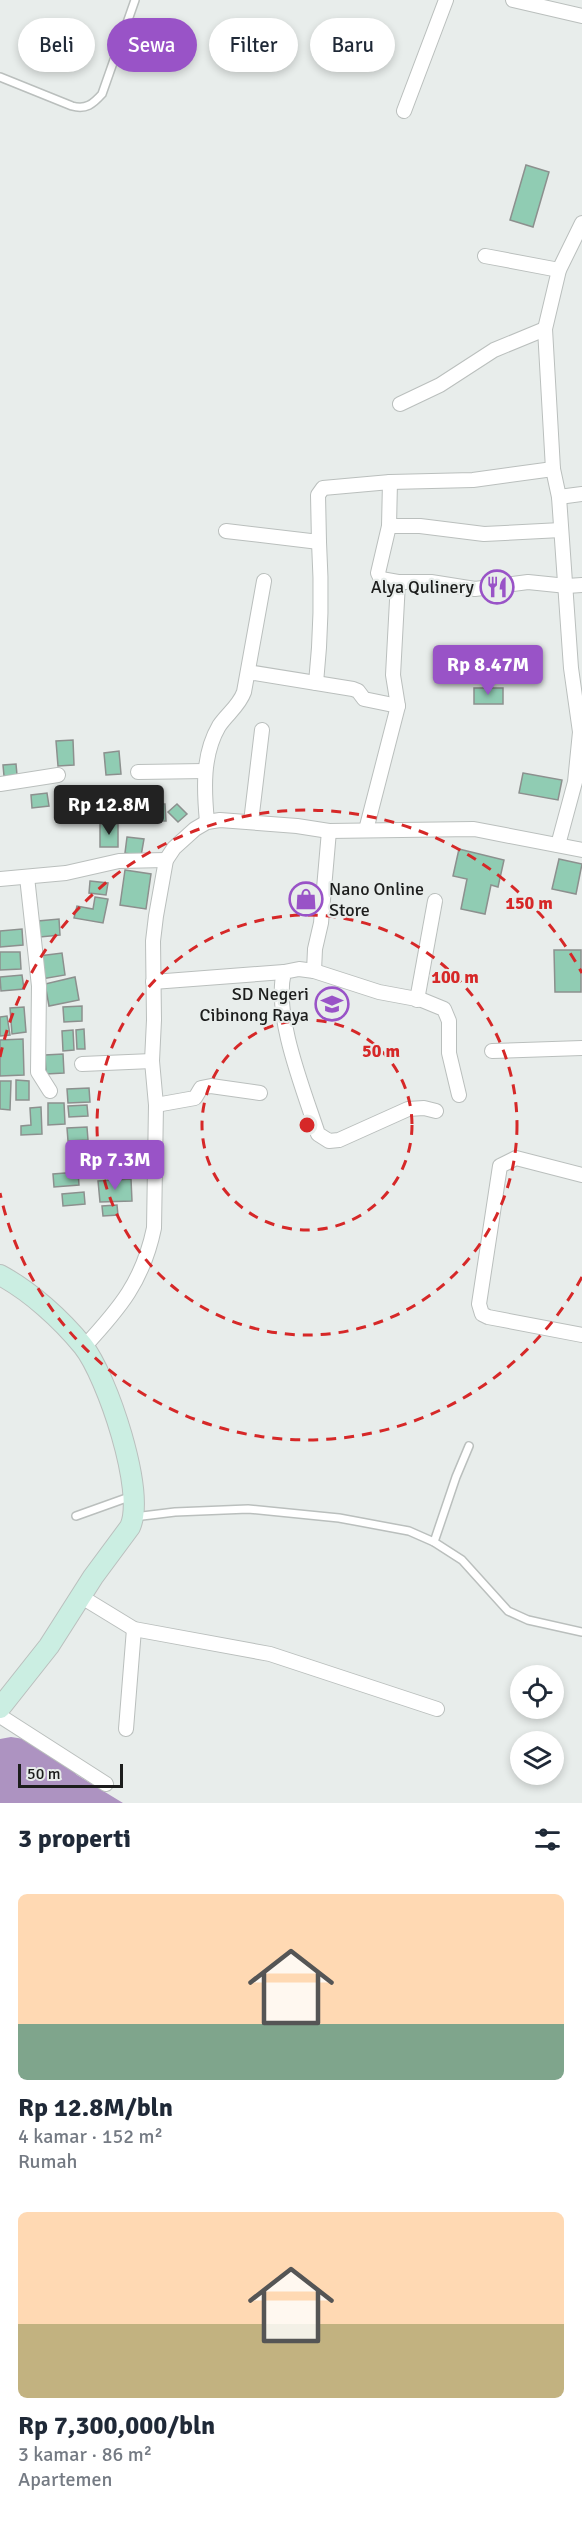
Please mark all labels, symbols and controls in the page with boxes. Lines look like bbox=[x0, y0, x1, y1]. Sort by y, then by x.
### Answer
chip: Beli bbox=[18, 18, 95, 72]
chip: Sewa bbox=[107, 18, 197, 72]
chip: Filter bbox=[209, 18, 298, 72]
chip: Baru bbox=[310, 18, 395, 72]
restaurant icon: Alya Qulinery bbox=[479, 569, 515, 605]
place label: Alya Qulinery bbox=[371, 576, 475, 598]
pin: Rp 8.47M bbox=[426, 645, 550, 696]
text: Rp 8.47M bbox=[447, 652, 529, 677]
pin: Rp 12.8M bbox=[47, 785, 171, 836]
text: Rp 12.8M bbox=[68, 792, 150, 817]
place label: Nano Online Store bbox=[329, 878, 424, 921]
shop icon: Nano Online Store bbox=[288, 881, 324, 917]
text: 150 m bbox=[505, 892, 553, 914]
text: 100 m bbox=[431, 966, 479, 988]
place label: SD Negeri Cibinong Raya bbox=[200, 983, 309, 1026]
school or university icon: SD Negeri Cibinong Raya bbox=[314, 986, 350, 1022]
text: 50 m bbox=[362, 1040, 400, 1062]
centre of rings bbox=[297, 1115, 317, 1135]
pin: Rp 7.3M bbox=[60, 1140, 170, 1191]
text: Rp 7.3M bbox=[79, 1147, 151, 1172]
map controls bbox=[510, 1665, 564, 1785]
button: locate bbox=[510, 1665, 564, 1719]
button: layers bbox=[510, 1731, 564, 1785]
scale bar bbox=[18, 1761, 123, 1788]
text: 50 m bbox=[27, 1764, 61, 1784]
text: 3 properti bbox=[18, 1823, 131, 1855]
icon: filters bbox=[531, 1823, 564, 1856]
icon: home bbox=[237, 1933, 345, 2041]
text: Rp 12.8M/bln bbox=[18, 2092, 173, 2124]
text: 4 kamar · 152 m² bbox=[18, 2124, 163, 2149]
text: Rumah bbox=[18, 2149, 78, 2174]
icon: home bbox=[237, 2251, 345, 2359]
text: Rp 7,300,000/bln bbox=[18, 2410, 215, 2442]
text: 3 kamar · 86 m² bbox=[18, 2442, 152, 2467]
text: Apartemen bbox=[18, 2467, 112, 2492]

